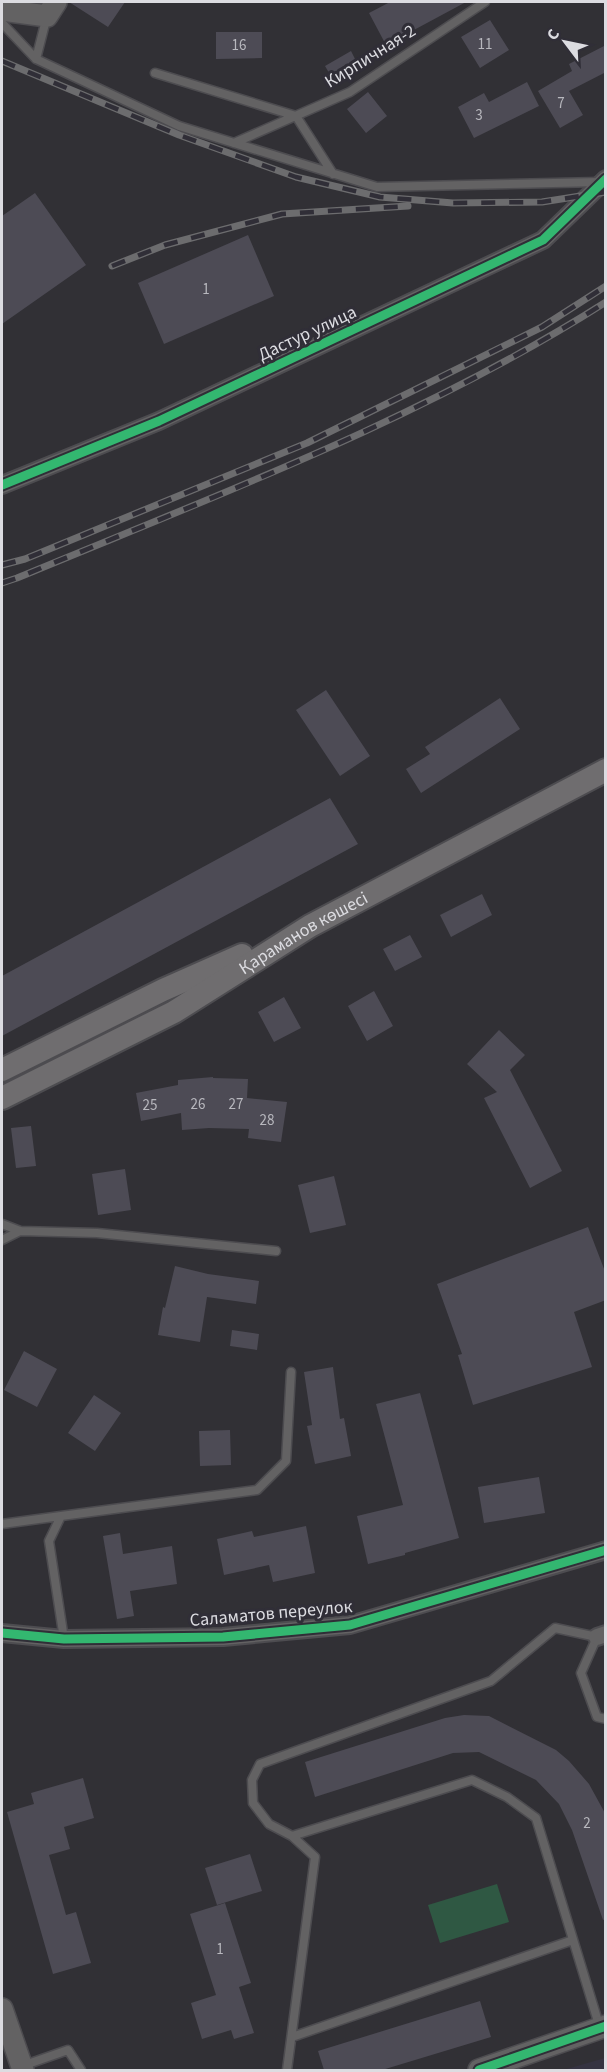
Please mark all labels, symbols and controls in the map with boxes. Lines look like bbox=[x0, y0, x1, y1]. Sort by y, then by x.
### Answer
north arrow bbox=[535, 12, 595, 72]
street label: Кирпичная-2 bbox=[320, 19, 421, 94]
text: С bbox=[541, 25, 565, 44]
house number: 11 bbox=[478, 34, 492, 55]
house number: 16 bbox=[232, 35, 246, 56]
house number: 7 bbox=[557, 93, 565, 114]
house number: 3 bbox=[475, 105, 483, 126]
house number: 1 bbox=[202, 279, 210, 300]
street label: Дастур улица bbox=[254, 300, 361, 367]
street label: Қараманов көшесі bbox=[234, 886, 372, 981]
house number: 26 bbox=[191, 1094, 205, 1115]
house number: 27 bbox=[229, 1094, 243, 1115]
house number: 25 bbox=[143, 1095, 157, 1116]
house number: 28 bbox=[260, 1110, 274, 1131]
street label: Саламатов переулок bbox=[189, 1594, 353, 1633]
house number: 2 bbox=[583, 1813, 591, 1834]
house number: 1 bbox=[216, 1939, 224, 1960]

